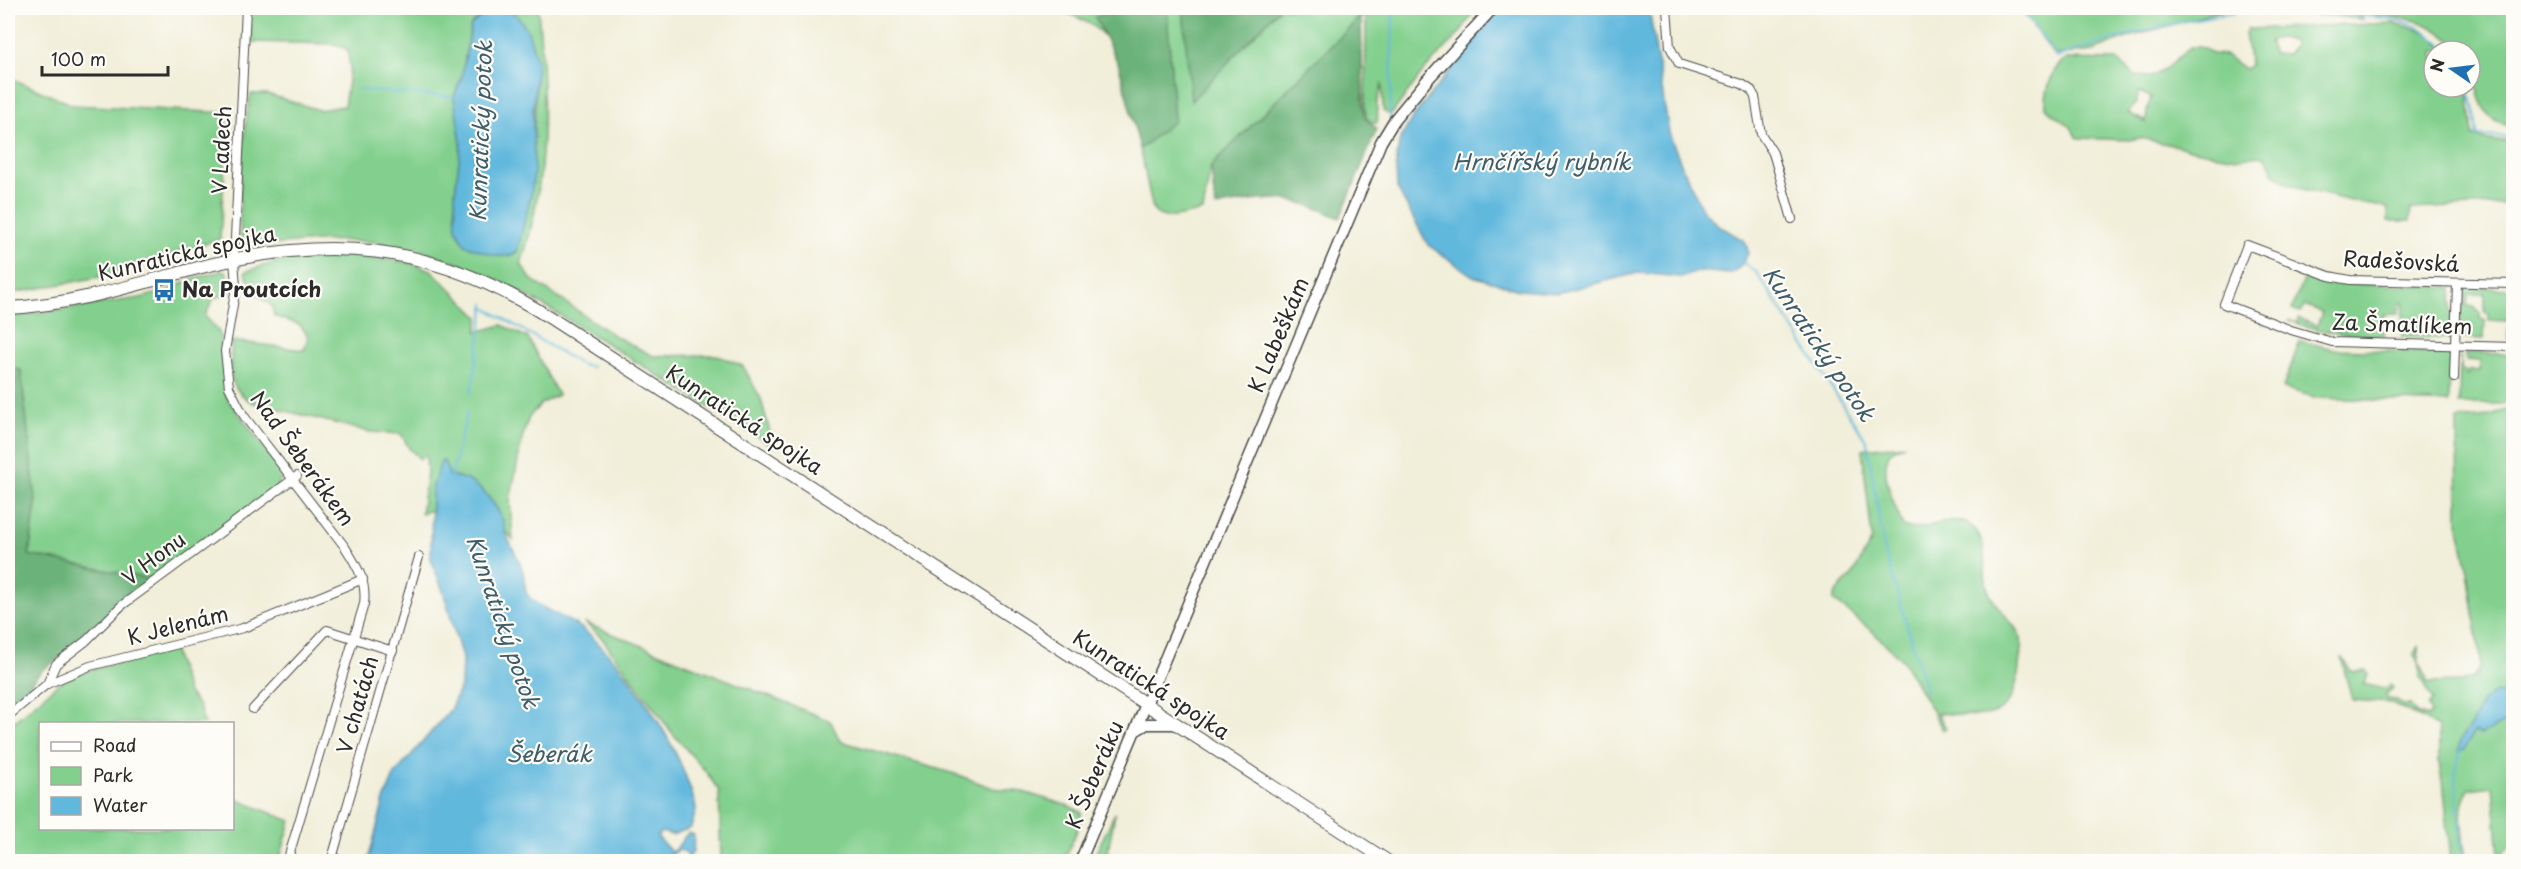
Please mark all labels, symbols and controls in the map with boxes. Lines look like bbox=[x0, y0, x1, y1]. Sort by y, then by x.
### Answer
scale bar bbox=[42, 39, 168, 77]
north arrow bbox=[2422, 39, 2482, 99]
water label: Kunratický potok bbox=[460, 40, 499, 222]
text: 100 m bbox=[51, 45, 106, 72]
text: N bbox=[2423, 56, 2450, 74]
street label: V Ladech bbox=[202, 105, 238, 195]
water label: Hrnčířský rybník bbox=[1453, 144, 1631, 177]
street label: Kunratická spojka bbox=[94, 216, 279, 288]
street label: Radešovská bbox=[2342, 241, 2460, 279]
water label: Kunratický potok bbox=[1756, 259, 1885, 428]
place label: Na Proutcích bbox=[182, 272, 321, 304]
street label: K Labeškám bbox=[1238, 272, 1316, 397]
bus stop icon: Na Proutcích bbox=[151, 277, 177, 303]
street label: Za Šmatlíkem bbox=[2331, 305, 2473, 341]
street label: Kunratická spojka bbox=[660, 355, 830, 481]
street label: Nad Šeberákem bbox=[244, 384, 364, 532]
street label: V Honu bbox=[114, 523, 191, 592]
water label: Kunratický potok bbox=[459, 531, 550, 713]
street label: K Jelenám bbox=[124, 596, 231, 652]
street label: Kunratická spojka bbox=[1067, 620, 1237, 746]
street label: V chatách bbox=[327, 652, 385, 757]
street label: K Šeberáku bbox=[1056, 715, 1130, 833]
legend bbox=[39, 722, 234, 830]
text: Road bbox=[93, 731, 137, 758]
water label: Šeberák bbox=[506, 736, 593, 769]
text: Park bbox=[93, 761, 133, 788]
text: Water bbox=[93, 791, 148, 818]

